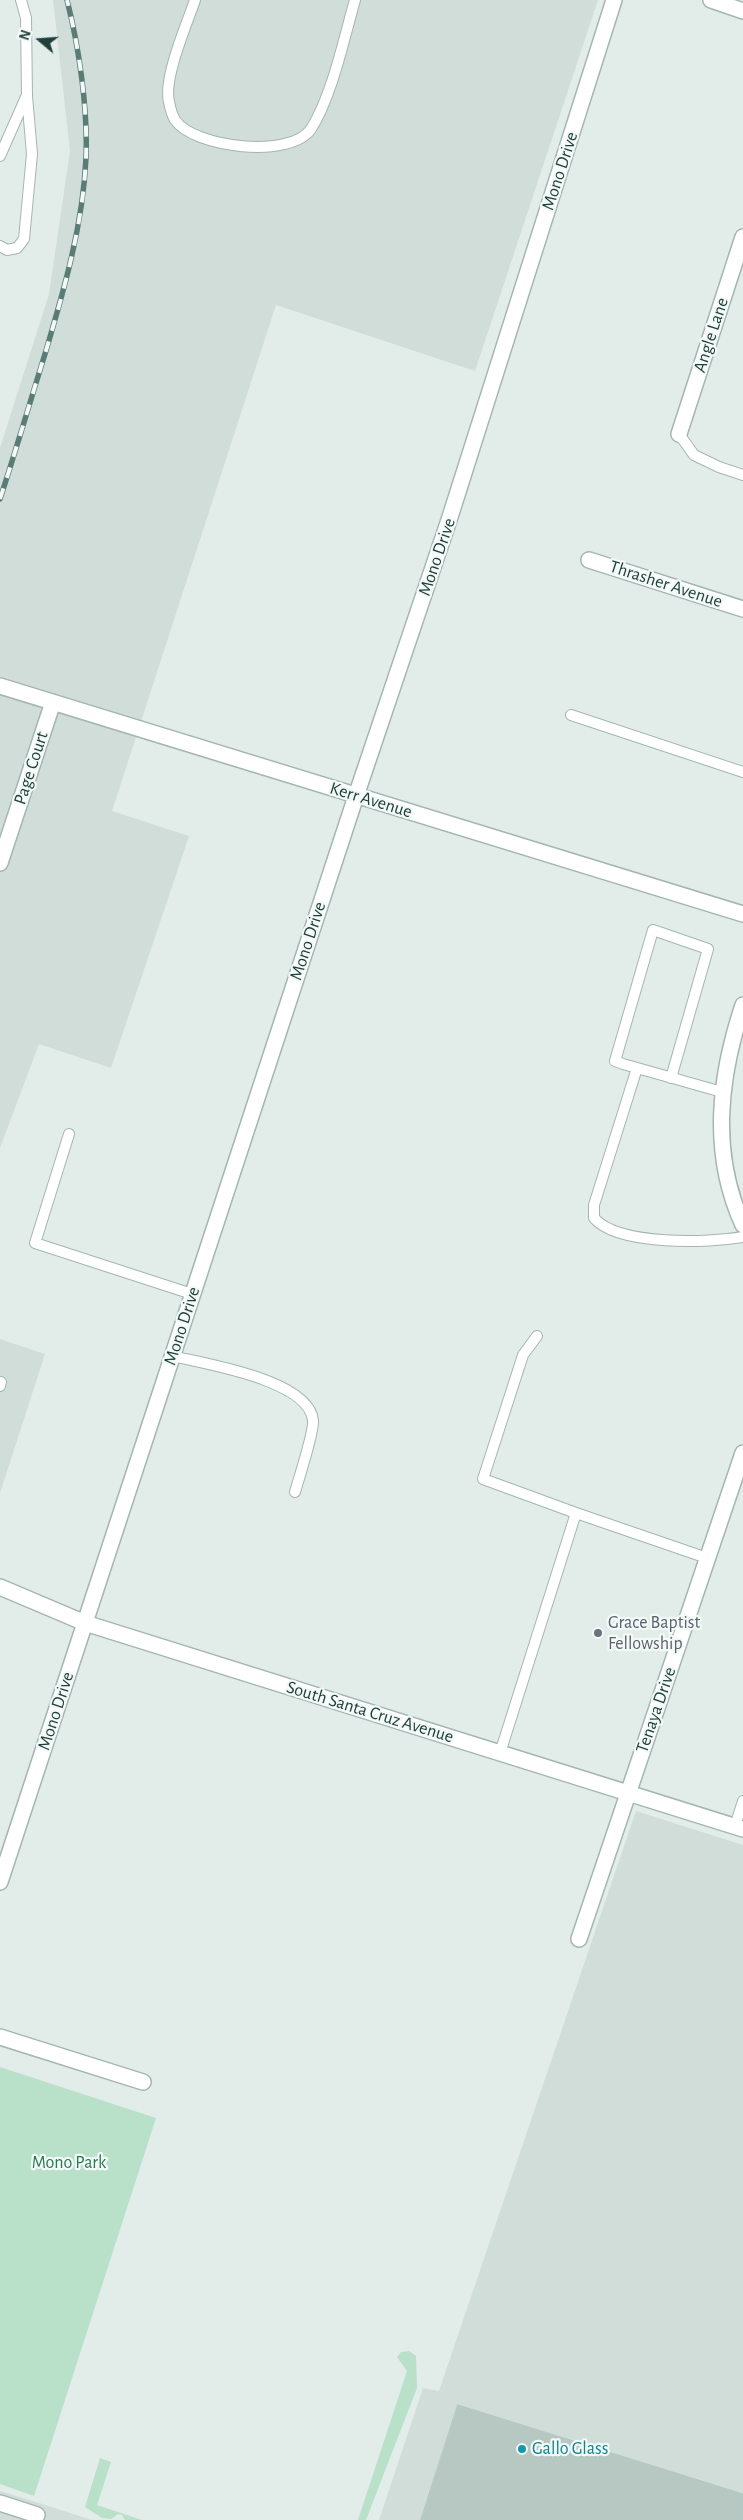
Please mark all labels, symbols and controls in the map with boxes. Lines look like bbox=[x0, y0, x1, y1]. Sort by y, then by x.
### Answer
north arrow bbox=[15, 15, 65, 65]
text: N bbox=[18, 29, 34, 42]
street label: Mono Drive bbox=[537, 129, 583, 213]
street label: Angle Lane bbox=[689, 295, 733, 375]
street label: Mono Drive bbox=[414, 515, 460, 599]
street label: Thrasher Avenue bbox=[607, 556, 725, 612]
street label: Page Court bbox=[9, 729, 53, 807]
street label: Kerr Avenue bbox=[327, 777, 415, 823]
street label: Mono Drive bbox=[285, 899, 331, 983]
street label: Mono Drive bbox=[159, 1284, 205, 1368]
place label: Grace Baptist Fellowship bbox=[608, 1612, 700, 1655]
marker: Grace Baptist Fellowship bbox=[592, 1627, 604, 1639]
street label: Tenaya Drive bbox=[631, 1664, 681, 1756]
street label: Mono Drive bbox=[33, 1669, 79, 1753]
street label: South Santa Cruz Avenue bbox=[284, 1676, 456, 1748]
park label: Mono Park bbox=[32, 2152, 106, 2174]
place label: Gallo Glass bbox=[532, 2438, 608, 2460]
marker: Gallo Glass bbox=[516, 2443, 528, 2455]

